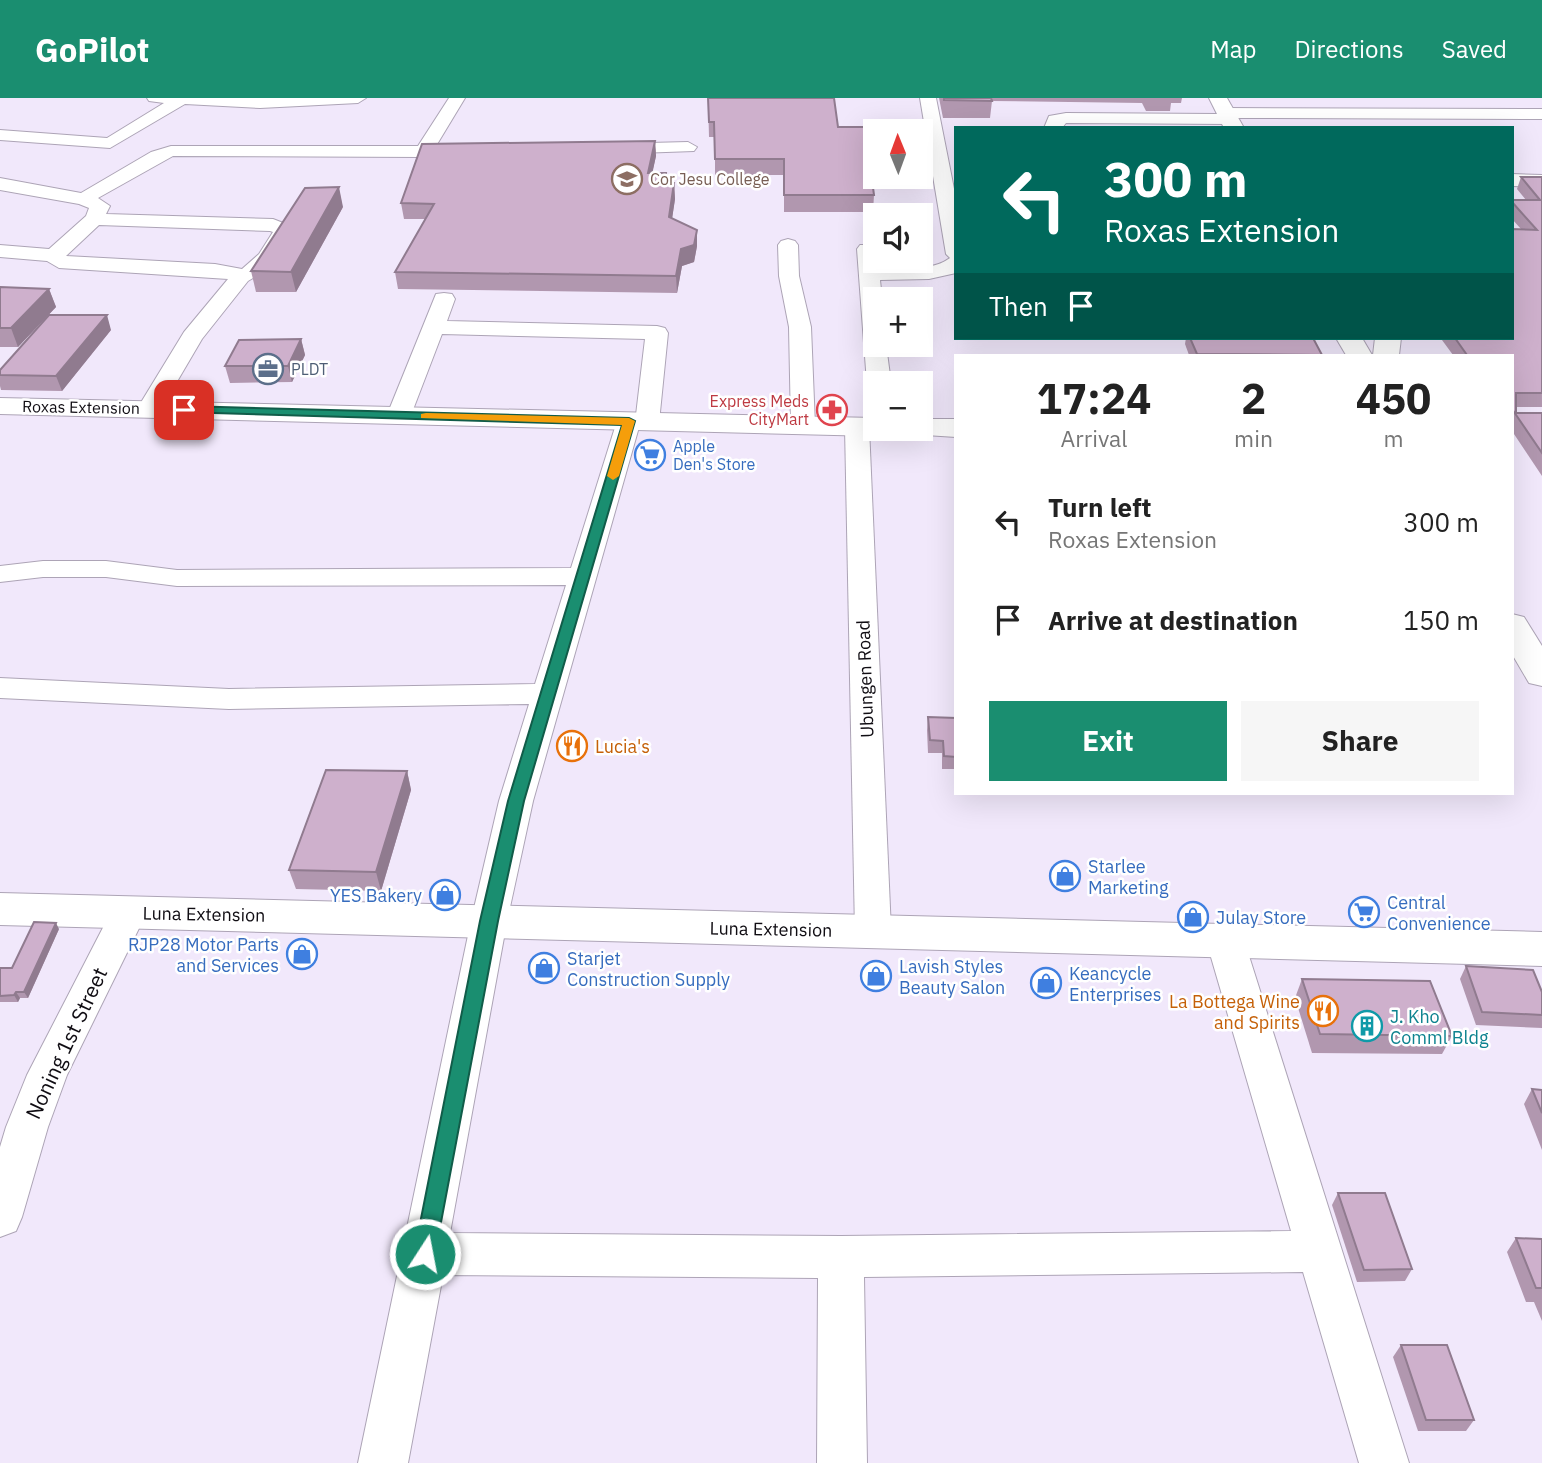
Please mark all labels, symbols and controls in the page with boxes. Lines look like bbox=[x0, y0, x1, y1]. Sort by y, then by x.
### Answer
text: GoPilot bbox=[35, 28, 149, 71]
text: Map bbox=[1210, 33, 1256, 65]
text: Directions bbox=[1294, 33, 1404, 65]
text: Saved bbox=[1442, 33, 1507, 65]
north arrow bbox=[863, 119, 933, 189]
map controls bbox=[863, 119, 933, 441]
text: 300 m bbox=[1104, 147, 1248, 210]
icon: left bbox=[989, 154, 1080, 245]
school or university icon: Cor Jesu College bbox=[610, 162, 644, 196]
place label: Cor Jesu College bbox=[650, 169, 770, 189]
button: sound bbox=[863, 203, 933, 273]
text: Roxas Extension bbox=[1104, 209, 1339, 251]
button: + bbox=[863, 287, 933, 357]
icon: arrive bbox=[1062, 287, 1100, 325]
text: Then bbox=[989, 289, 1048, 323]
office icon: PLDT bbox=[251, 352, 285, 386]
place label: PLDT bbox=[291, 359, 328, 379]
button: − bbox=[863, 371, 933, 441]
text: 17:24 bbox=[1037, 371, 1151, 426]
text: 2 bbox=[1241, 371, 1266, 426]
text: 450 bbox=[1356, 371, 1431, 426]
pin bbox=[154, 380, 214, 440]
icon: arrive bbox=[165, 391, 203, 429]
place label: Express Meds CityMart bbox=[710, 391, 809, 429]
pharmacy icon: Express Meds CityMart bbox=[815, 393, 849, 427]
street label: Roxas Extension bbox=[22, 396, 140, 418]
text: Arrival bbox=[1061, 423, 1128, 453]
text: min bbox=[1234, 423, 1273, 453]
text: m bbox=[1383, 423, 1404, 453]
place label: Apple Den's Store bbox=[673, 436, 755, 474]
supermarket icon: Apple Den's Store bbox=[633, 438, 667, 472]
text: Turn left bbox=[1048, 490, 1151, 524]
icon: left bbox=[989, 503, 1027, 541]
text: 300 m bbox=[1403, 505, 1479, 539]
text: Roxas Extension bbox=[1048, 524, 1217, 554]
icon: arrive bbox=[989, 601, 1027, 639]
text: Arrive at destination bbox=[1048, 603, 1298, 637]
text: 150 m bbox=[1403, 603, 1479, 637]
street label: Ubungen Road bbox=[851, 620, 879, 738]
button: Exit bbox=[989, 701, 1227, 781]
button: Share bbox=[1241, 701, 1479, 781]
restaurant icon: Lucia's bbox=[555, 729, 589, 763]
place label: Lucia's bbox=[595, 735, 650, 758]
place label: Starlee Marketing bbox=[1088, 855, 1169, 899]
shop icon: Starlee Marketing bbox=[1048, 859, 1082, 893]
shop icon: YES Bakery bbox=[428, 878, 462, 912]
place label: YES Bakery bbox=[330, 884, 422, 907]
place label: Central Convenience bbox=[1387, 891, 1491, 935]
supermarket icon: Central Convenience bbox=[1347, 895, 1381, 929]
shop icon: Julay Store bbox=[1176, 900, 1210, 934]
street label: Luna Extension bbox=[142, 901, 266, 927]
place label: Julay Store bbox=[1216, 906, 1306, 929]
street label: Luna Extension bbox=[709, 916, 833, 942]
place label: RJP28 Motor Parts and Services bbox=[128, 933, 279, 977]
shop icon: RJP28 Motor Parts and Services bbox=[285, 937, 319, 971]
place label: Starjet Construction Supply bbox=[567, 947, 730, 991]
shop icon: Starjet Construction Supply bbox=[527, 951, 561, 985]
place label: Lavish Styles Beauty Salon bbox=[899, 955, 1005, 999]
shop icon: Lavish Styles Beauty Salon bbox=[859, 959, 893, 993]
place label: Keancycle Enterprises bbox=[1069, 962, 1161, 1006]
street label: Noning 1st Street bbox=[19, 963, 113, 1123]
shop icon: Keancycle Enterprises bbox=[1029, 966, 1063, 1000]
place label: La Bottega Wine and Spirits bbox=[1169, 990, 1300, 1034]
restaurant icon: La Bottega Wine and Spirits bbox=[1306, 994, 1340, 1028]
place label: J. Kho Comml Bldg bbox=[1390, 1005, 1489, 1049]
building icon: J. Kho Comml Bldg bbox=[1350, 1009, 1384, 1043]
position arrow bbox=[388, 1217, 462, 1291]

